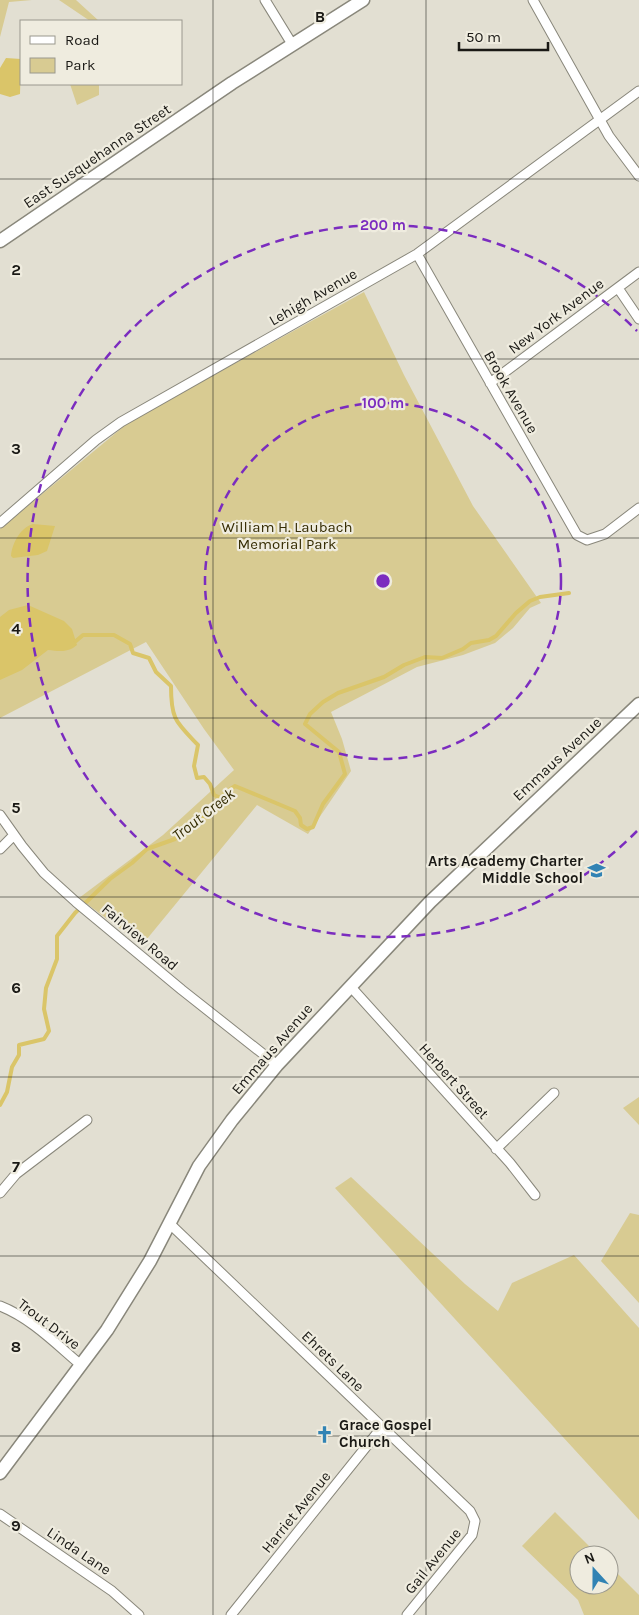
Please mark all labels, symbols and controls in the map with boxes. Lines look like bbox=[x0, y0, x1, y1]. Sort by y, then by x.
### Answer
text: B bbox=[315, 7, 325, 26]
legend bbox=[20, 20, 182, 85]
scale bar bbox=[459, 20, 548, 52]
text: 50 m bbox=[466, 28, 501, 46]
text: Road bbox=[65, 31, 100, 49]
text: Park bbox=[65, 56, 95, 74]
street label: East Susquehanna Street bbox=[20, 100, 174, 212]
text: 200 m bbox=[360, 216, 406, 234]
text: 2 bbox=[11, 260, 21, 279]
street label: Lehigh Avenue bbox=[266, 265, 360, 329]
street label: New York Avenue bbox=[505, 274, 607, 358]
street label: Brook Avenue bbox=[480, 347, 542, 437]
text: 100 m bbox=[362, 394, 404, 412]
text: 3 bbox=[11, 439, 21, 458]
park label: William H. Laubach Memorial Park bbox=[221, 518, 353, 553]
centre of rings bbox=[374, 572, 392, 590]
text: 4 bbox=[11, 619, 21, 638]
street label: Emmaus Avenue bbox=[509, 713, 605, 805]
water label: Trout Creek bbox=[168, 783, 239, 845]
text: 5 bbox=[11, 798, 21, 817]
place label: Arts Academy Charter Middle School bbox=[428, 852, 583, 887]
school or university icon: Arts Academy Charter Middle School bbox=[587, 860, 607, 880]
street label: Fairview Road bbox=[98, 900, 182, 974]
text: 6 bbox=[11, 978, 21, 997]
street label: Emmaus Avenue bbox=[228, 1000, 316, 1098]
street label: Herbert Street bbox=[415, 1039, 493, 1123]
text: 7 bbox=[12, 1157, 20, 1176]
street label: Trout Drive bbox=[14, 1295, 84, 1353]
street label: Ehrets Lane bbox=[298, 1327, 368, 1395]
text: 8 bbox=[11, 1337, 21, 1356]
place label: Grace Gospel Church bbox=[339, 1416, 432, 1451]
church icon: Grace Gospel Church bbox=[315, 1424, 335, 1444]
street label: Harriet Avenue bbox=[258, 1468, 334, 1556]
text: 9 bbox=[11, 1516, 21, 1535]
street label: Linda Lane bbox=[44, 1523, 114, 1579]
street label: Gail Avenue bbox=[401, 1524, 465, 1598]
north arrow bbox=[569, 1545, 619, 1595]
text: N bbox=[582, 1549, 597, 1568]

